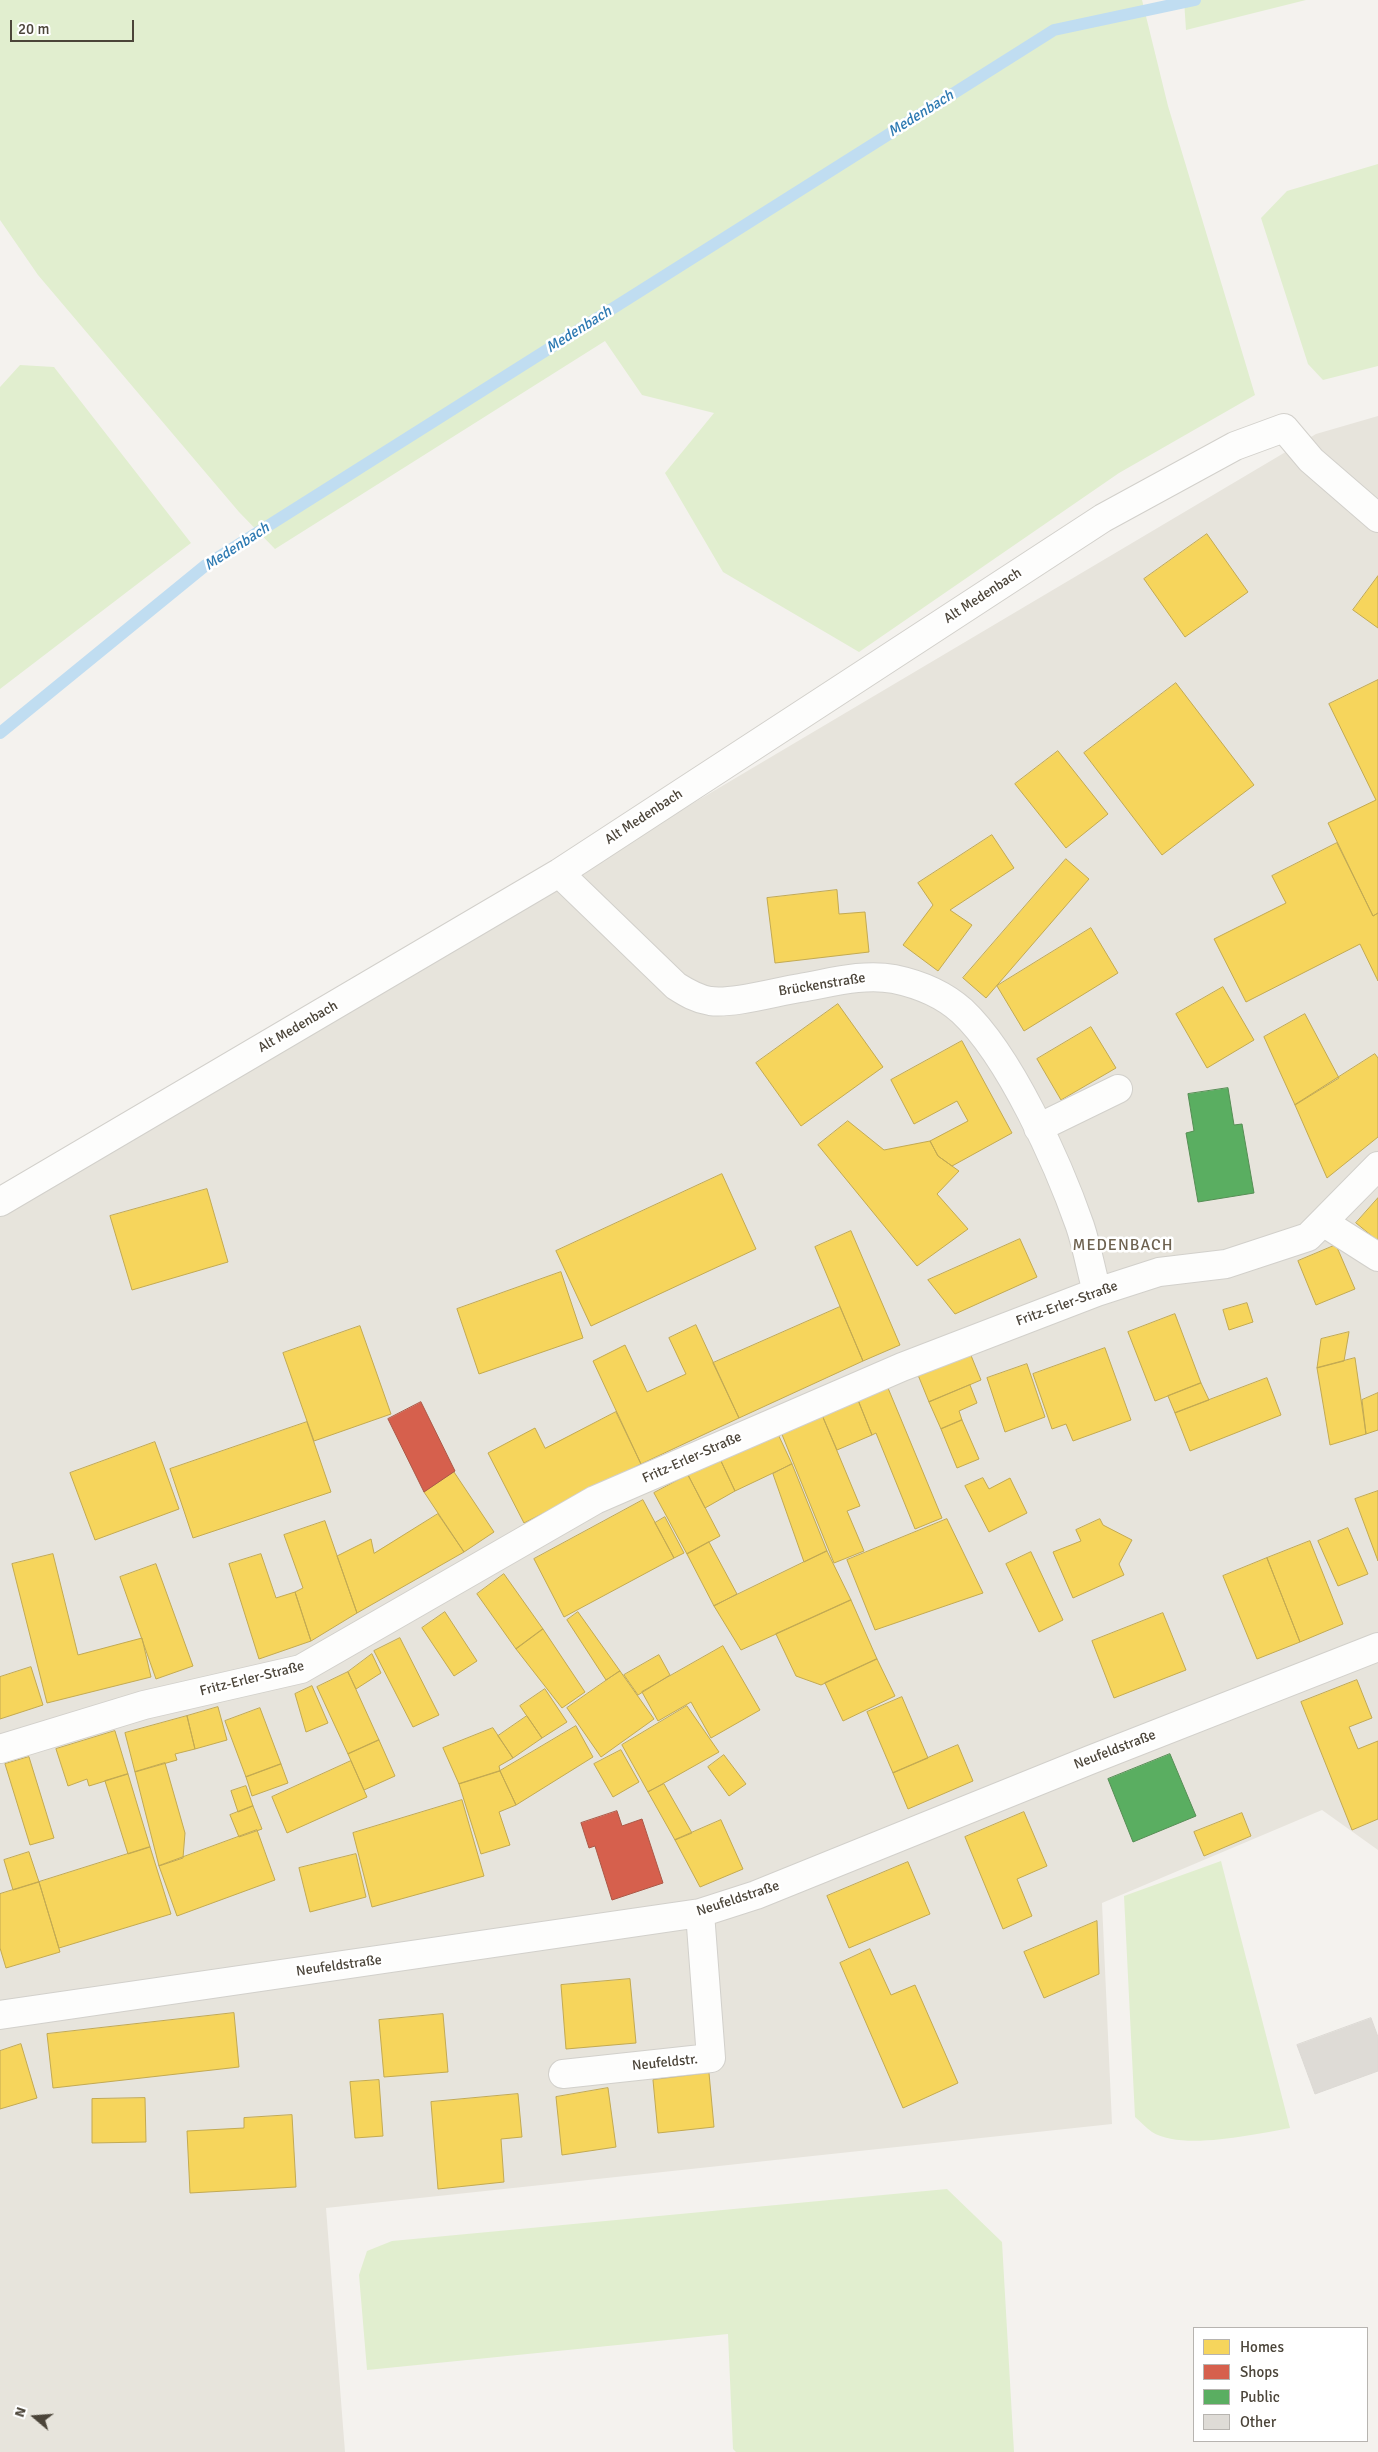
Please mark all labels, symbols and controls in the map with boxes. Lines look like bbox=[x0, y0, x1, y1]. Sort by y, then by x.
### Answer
scale bar bbox=[12, 10, 136, 42]
text: 20 m bbox=[18, 20, 49, 38]
water label: Medenbach bbox=[885, 87, 957, 141]
water label: Medenbach bbox=[543, 303, 615, 357]
water label: Medenbach bbox=[201, 519, 273, 575]
street label: Alt Medenbach bbox=[941, 565, 1025, 627]
street label: Alt Medenbach bbox=[602, 786, 686, 848]
street label: Brückenstraße bbox=[777, 970, 867, 1000]
street label: Alt Medenbach bbox=[255, 997, 341, 1057]
district label: MEDENBACH bbox=[1071, 1236, 1175, 1256]
street label: Fritz-Erler-Straße bbox=[1014, 1278, 1120, 1330]
street label: Fritz-Erler-Straße bbox=[640, 1429, 744, 1487]
street label: Fritz-Erler-Straße bbox=[198, 1658, 306, 1700]
street label: Neufeldstraße bbox=[1072, 1727, 1158, 1773]
street label: Neufeldstraße bbox=[694, 1878, 782, 1920]
street label: Neufeldstraße bbox=[295, 1952, 383, 1980]
street label: Neufeldstr. bbox=[631, 2051, 699, 2075]
legend bbox=[1193, 2327, 1368, 2442]
text: Homes bbox=[1240, 2338, 1284, 2356]
text: Shops bbox=[1240, 2363, 1279, 2381]
text: Public bbox=[1240, 2388, 1280, 2406]
north arrow bbox=[10, 2392, 60, 2442]
text: N bbox=[11, 2405, 30, 2419]
text: Other bbox=[1240, 2413, 1276, 2431]

